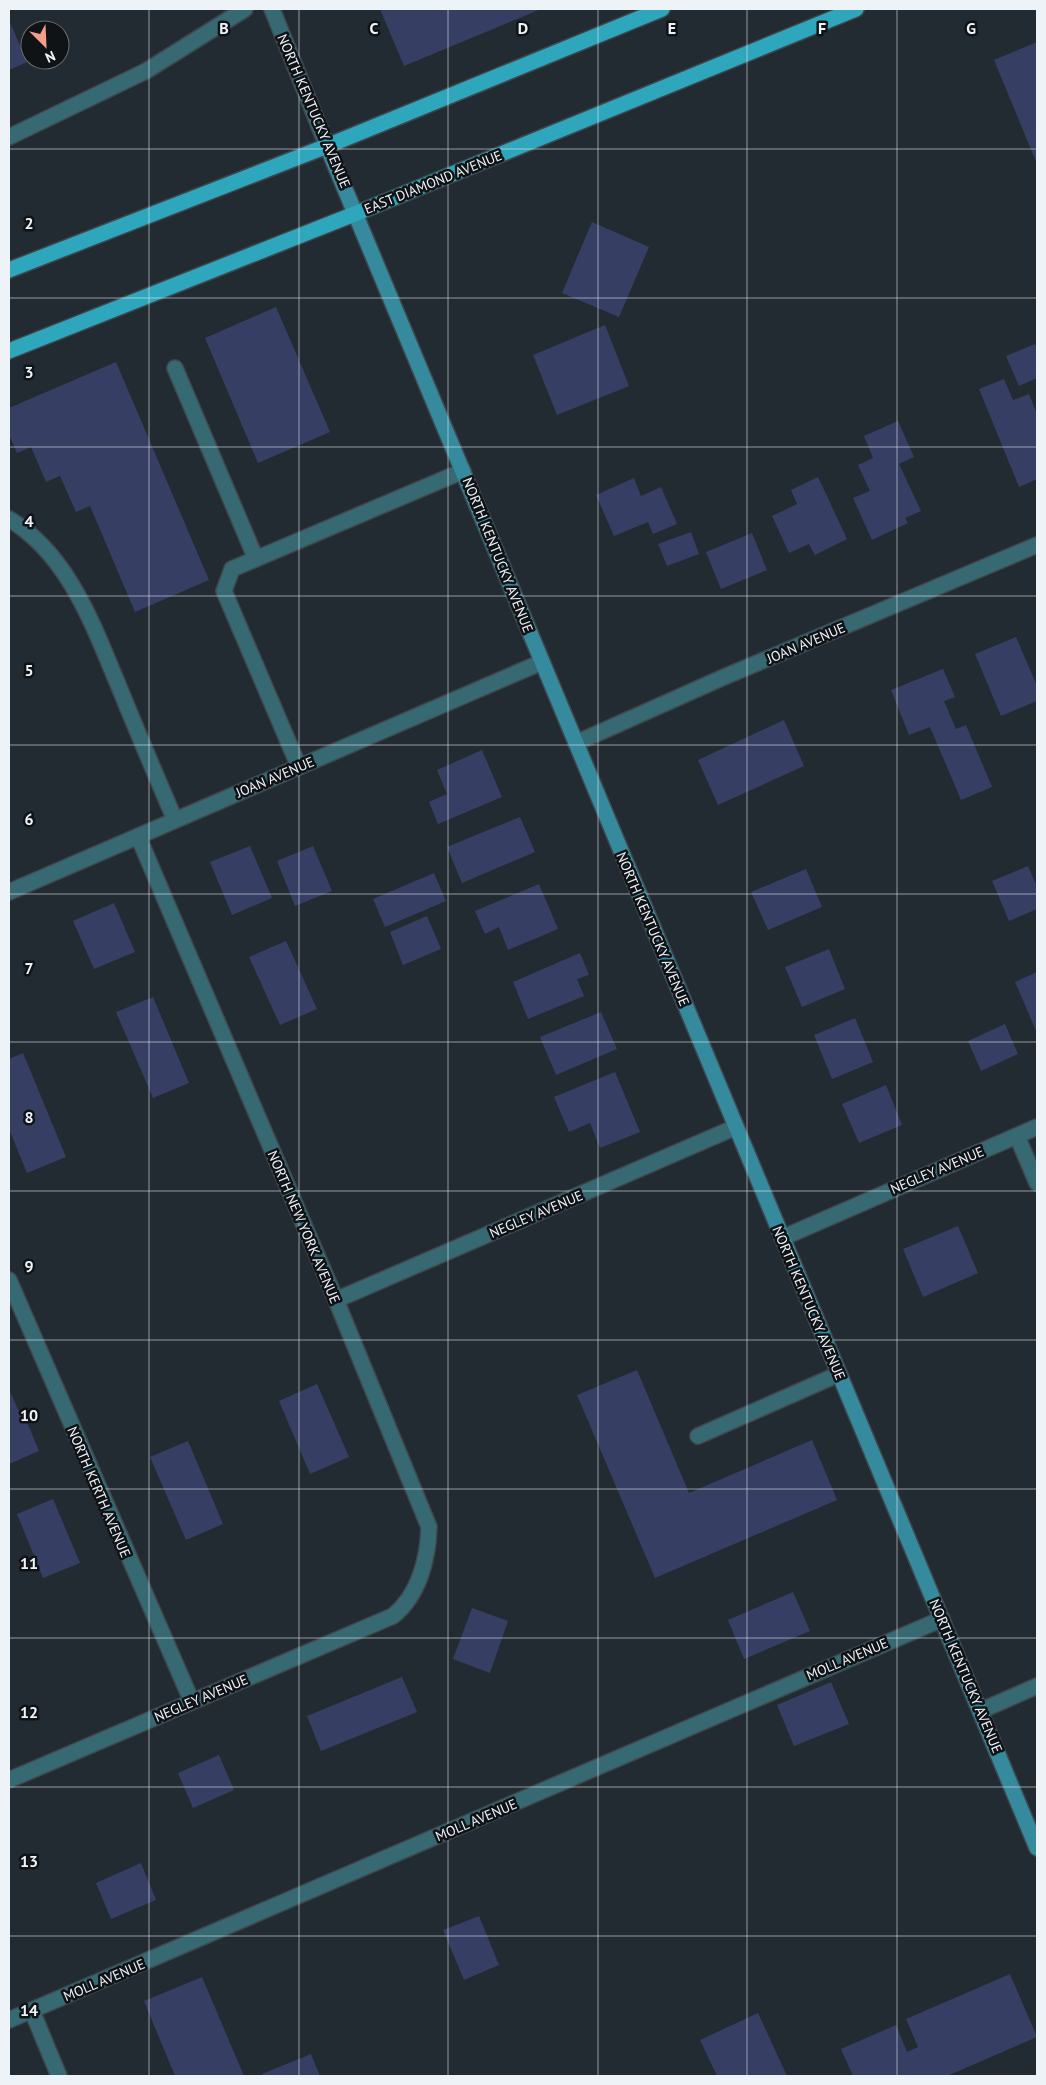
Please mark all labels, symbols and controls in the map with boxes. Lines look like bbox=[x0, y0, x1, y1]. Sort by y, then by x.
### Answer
text: B bbox=[219, 18, 229, 38]
text: C bbox=[370, 18, 379, 38]
text: D bbox=[518, 18, 528, 38]
text: E bbox=[668, 18, 676, 38]
text: F bbox=[818, 18, 826, 38]
text: G bbox=[966, 18, 976, 38]
north arrow bbox=[20, 20, 70, 70]
street label: NORTH KENTUCKY AVENUE bbox=[273, 31, 355, 191]
text: N bbox=[42, 47, 58, 67]
street label: EAST DIAMOND AVENUE bbox=[361, 146, 505, 218]
text: 2 bbox=[24, 213, 34, 233]
text: 3 bbox=[24, 362, 34, 382]
street label: NORTH KENTUCKY AVENUE bbox=[459, 475, 537, 635]
text: 4 bbox=[24, 511, 34, 531]
street label: JOAN AVENUE bbox=[763, 618, 848, 668]
text: 5 bbox=[24, 660, 34, 680]
street label: JOAN AVENUE bbox=[232, 752, 317, 802]
text: 6 bbox=[24, 809, 34, 829]
street label: NORTH KENTUCKY AVENUE bbox=[612, 849, 694, 1009]
text: 7 bbox=[24, 958, 34, 978]
text: 8 bbox=[24, 1107, 34, 1127]
street label: NEGLEY AVENUE bbox=[887, 1142, 987, 1198]
street label: NORTH NEW YORK AVENUE bbox=[264, 1148, 344, 1306]
street label: NEGLEY AVENUE bbox=[486, 1186, 586, 1242]
street label: NORTH KENTUCKY AVENUE bbox=[768, 1223, 850, 1383]
text: 9 bbox=[24, 1256, 34, 1276]
text: 10 bbox=[20, 1405, 38, 1425]
street label: NORTH KERTH AVENUE bbox=[63, 1424, 135, 1560]
text: 11 bbox=[20, 1553, 38, 1573]
street label: NORTH KENTUCKY AVENUE bbox=[925, 1596, 1007, 1756]
street label: MOLL AVENUE bbox=[803, 1634, 891, 1684]
street label: NEGLEY AVENUE bbox=[151, 1670, 251, 1726]
text: 12 bbox=[20, 1702, 38, 1722]
street label: MOLL AVENUE bbox=[432, 1795, 520, 1845]
text: 13 bbox=[20, 1851, 38, 1871]
street label: MOLL AVENUE bbox=[60, 1955, 148, 2005]
text: 14 bbox=[20, 2000, 38, 2020]

